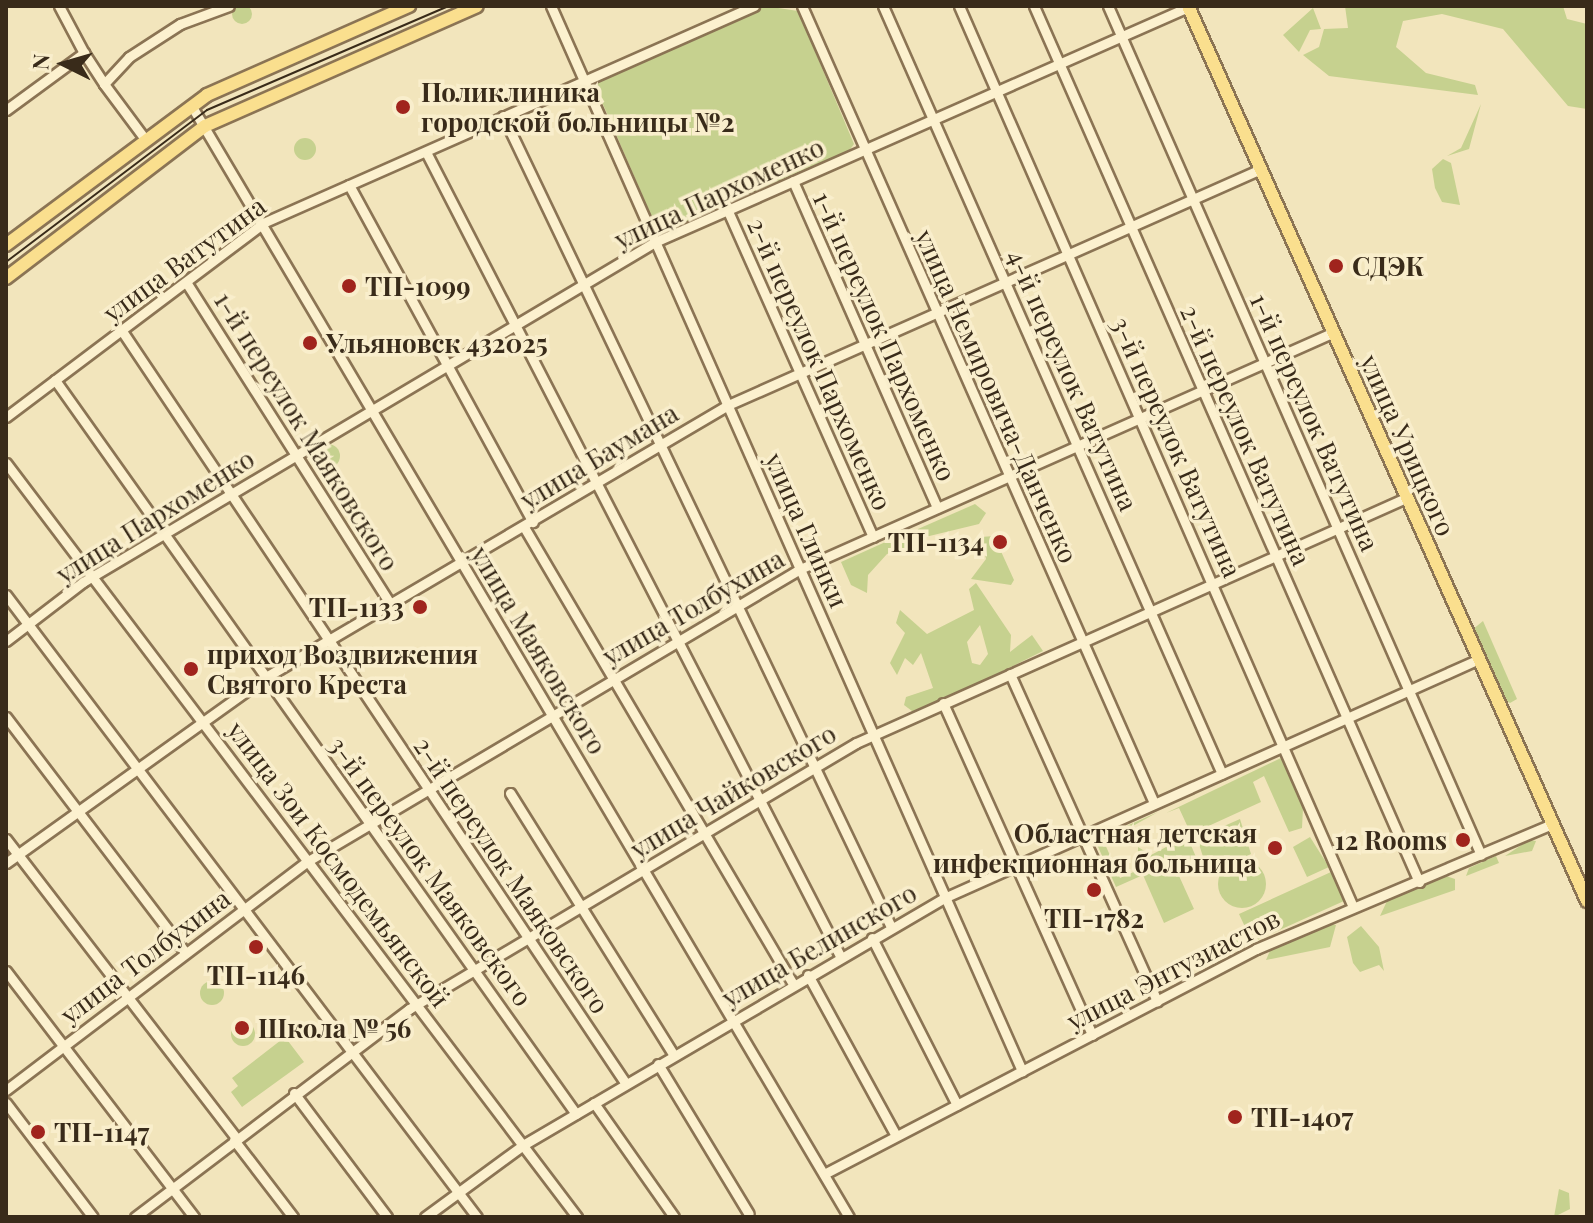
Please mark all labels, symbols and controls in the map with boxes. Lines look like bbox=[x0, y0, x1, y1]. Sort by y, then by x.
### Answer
north arrow bbox=[24, 24, 104, 104]
text: N bbox=[24, 53, 56, 71]
place label: Поликлиника городской больницы №2 bbox=[421, 76, 735, 138]
marker: Поликлиника городской больницы №2 bbox=[392, 96, 414, 118]
street label: улица Пархоменко bbox=[609, 131, 829, 255]
street label: 1-й переулок Пархоменко bbox=[807, 187, 963, 485]
street label: улица Ватутина bbox=[97, 190, 271, 328]
street label: 2-й переулок Пархоменко bbox=[741, 213, 899, 515]
street label: улица Немировича-Данченко bbox=[909, 225, 1085, 567]
street label: 4-й переулок Ватутина bbox=[1001, 245, 1145, 515]
place label: СДЭК bbox=[1352, 250, 1424, 282]
marker: СДЭК bbox=[1327, 257, 1345, 275]
place label: ТП-1099 bbox=[365, 270, 471, 302]
marker: ТП-1099 bbox=[340, 277, 358, 295]
street label: 1-й переулок Маяковского bbox=[208, 286, 406, 576]
street label: 1-й переулок Ватутина bbox=[1244, 288, 1386, 556]
street label: 2-й переулок Ватутина bbox=[1174, 300, 1318, 570]
street label: 3-й переулок Ватутина bbox=[1106, 312, 1248, 582]
place label: Ульяновск 432025 bbox=[326, 327, 548, 359]
marker: Ульяновск 432025 bbox=[301, 334, 319, 352]
street label: улица Урицкого bbox=[1354, 350, 1462, 540]
street label: улица Баумана bbox=[515, 397, 683, 515]
street label: улица Пархоменко bbox=[50, 443, 260, 589]
street label: улица Глинки bbox=[759, 448, 855, 612]
place label: ТП-1134 bbox=[888, 526, 984, 558]
marker: ТП-1134 bbox=[991, 533, 1009, 551]
street label: улица Маяковского bbox=[465, 541, 613, 759]
street label: улица Толбухина bbox=[597, 542, 789, 672]
place label: ТП-1133 bbox=[309, 591, 404, 623]
marker: ТП-1133 bbox=[411, 598, 429, 616]
place label: приход Воздвижения Святого Креста bbox=[207, 638, 478, 700]
marker: приход Воздвижения Святого Креста bbox=[182, 660, 200, 678]
street label: улица Зои Космодемьянской bbox=[221, 715, 457, 1013]
street label: улица Чайковского bbox=[625, 717, 841, 865]
street label: 3-й переулок Маяковского bbox=[323, 730, 539, 1012]
street label: 2-й переулок Маяковского bbox=[408, 731, 616, 1019]
place label: Областная детская инфекционная больница bbox=[933, 817, 1257, 878]
place label: 12 Rooms bbox=[1334, 824, 1447, 856]
marker: 12 Rooms bbox=[1454, 831, 1472, 849]
marker: Областная детская инфекционная больница bbox=[1264, 837, 1286, 859]
street label: улица Белинского bbox=[716, 877, 922, 1013]
marker: ТП-1782 bbox=[1085, 881, 1103, 899]
street label: улица Толбухина bbox=[54, 882, 236, 1030]
place label: ТП-1782 bbox=[1044, 902, 1144, 934]
street label: улица Энтузиастов bbox=[1061, 902, 1285, 1036]
marker: ТП-1146 bbox=[247, 938, 265, 956]
place label: ТП-1146 bbox=[207, 959, 305, 991]
place label: Школа № 56 bbox=[258, 1012, 411, 1044]
marker: Школа № 56 bbox=[233, 1019, 251, 1037]
place label: ТП-1407 bbox=[1251, 1101, 1353, 1133]
marker: ТП-1407 bbox=[1226, 1108, 1244, 1126]
place label: ТП-1147 bbox=[54, 1116, 149, 1148]
marker: ТП-1147 bbox=[29, 1123, 47, 1141]

